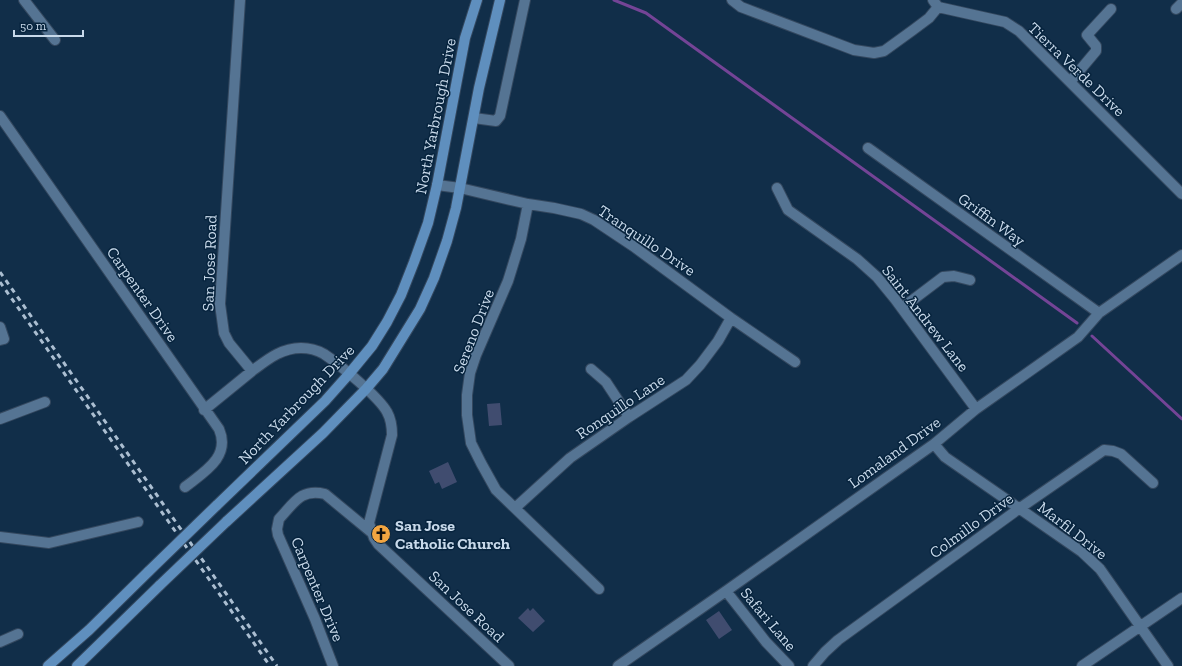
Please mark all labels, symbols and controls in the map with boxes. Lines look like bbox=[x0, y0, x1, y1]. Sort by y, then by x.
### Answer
scale bar bbox=[14, 12, 83, 38]
street label: Tierra Verde Drive bbox=[1024, 18, 1129, 120]
text: 50 m bbox=[20, 19, 47, 33]
street label: North Yarbrough Drive bbox=[411, 36, 460, 196]
street label: Griffin Way bbox=[954, 189, 1030, 251]
street label: Tranquillo Drive bbox=[594, 201, 699, 280]
street label: San Jose Road bbox=[198, 214, 221, 312]
street label: Carpenter Drive bbox=[103, 243, 182, 345]
street label: Saint Andrew Lane bbox=[878, 261, 973, 375]
street label: Sereno Drive bbox=[449, 286, 498, 376]
street label: North Yarbrough Drive bbox=[234, 341, 358, 468]
street label: Ronquillo Lane bbox=[572, 370, 668, 443]
street label: Lomaland Drive bbox=[844, 412, 944, 492]
street label: Colmillo Drive bbox=[926, 489, 1017, 562]
street label: Marfil Drive bbox=[1034, 497, 1111, 563]
place label: San Jose Catholic Church bbox=[395, 516, 511, 553]
church icon: San Jose Catholic Church bbox=[370, 523, 392, 545]
street label: Carpenter Drive bbox=[287, 534, 348, 644]
street label: San Jose Road bbox=[425, 567, 509, 646]
street label: Safari Lane bbox=[737, 584, 801, 655]

